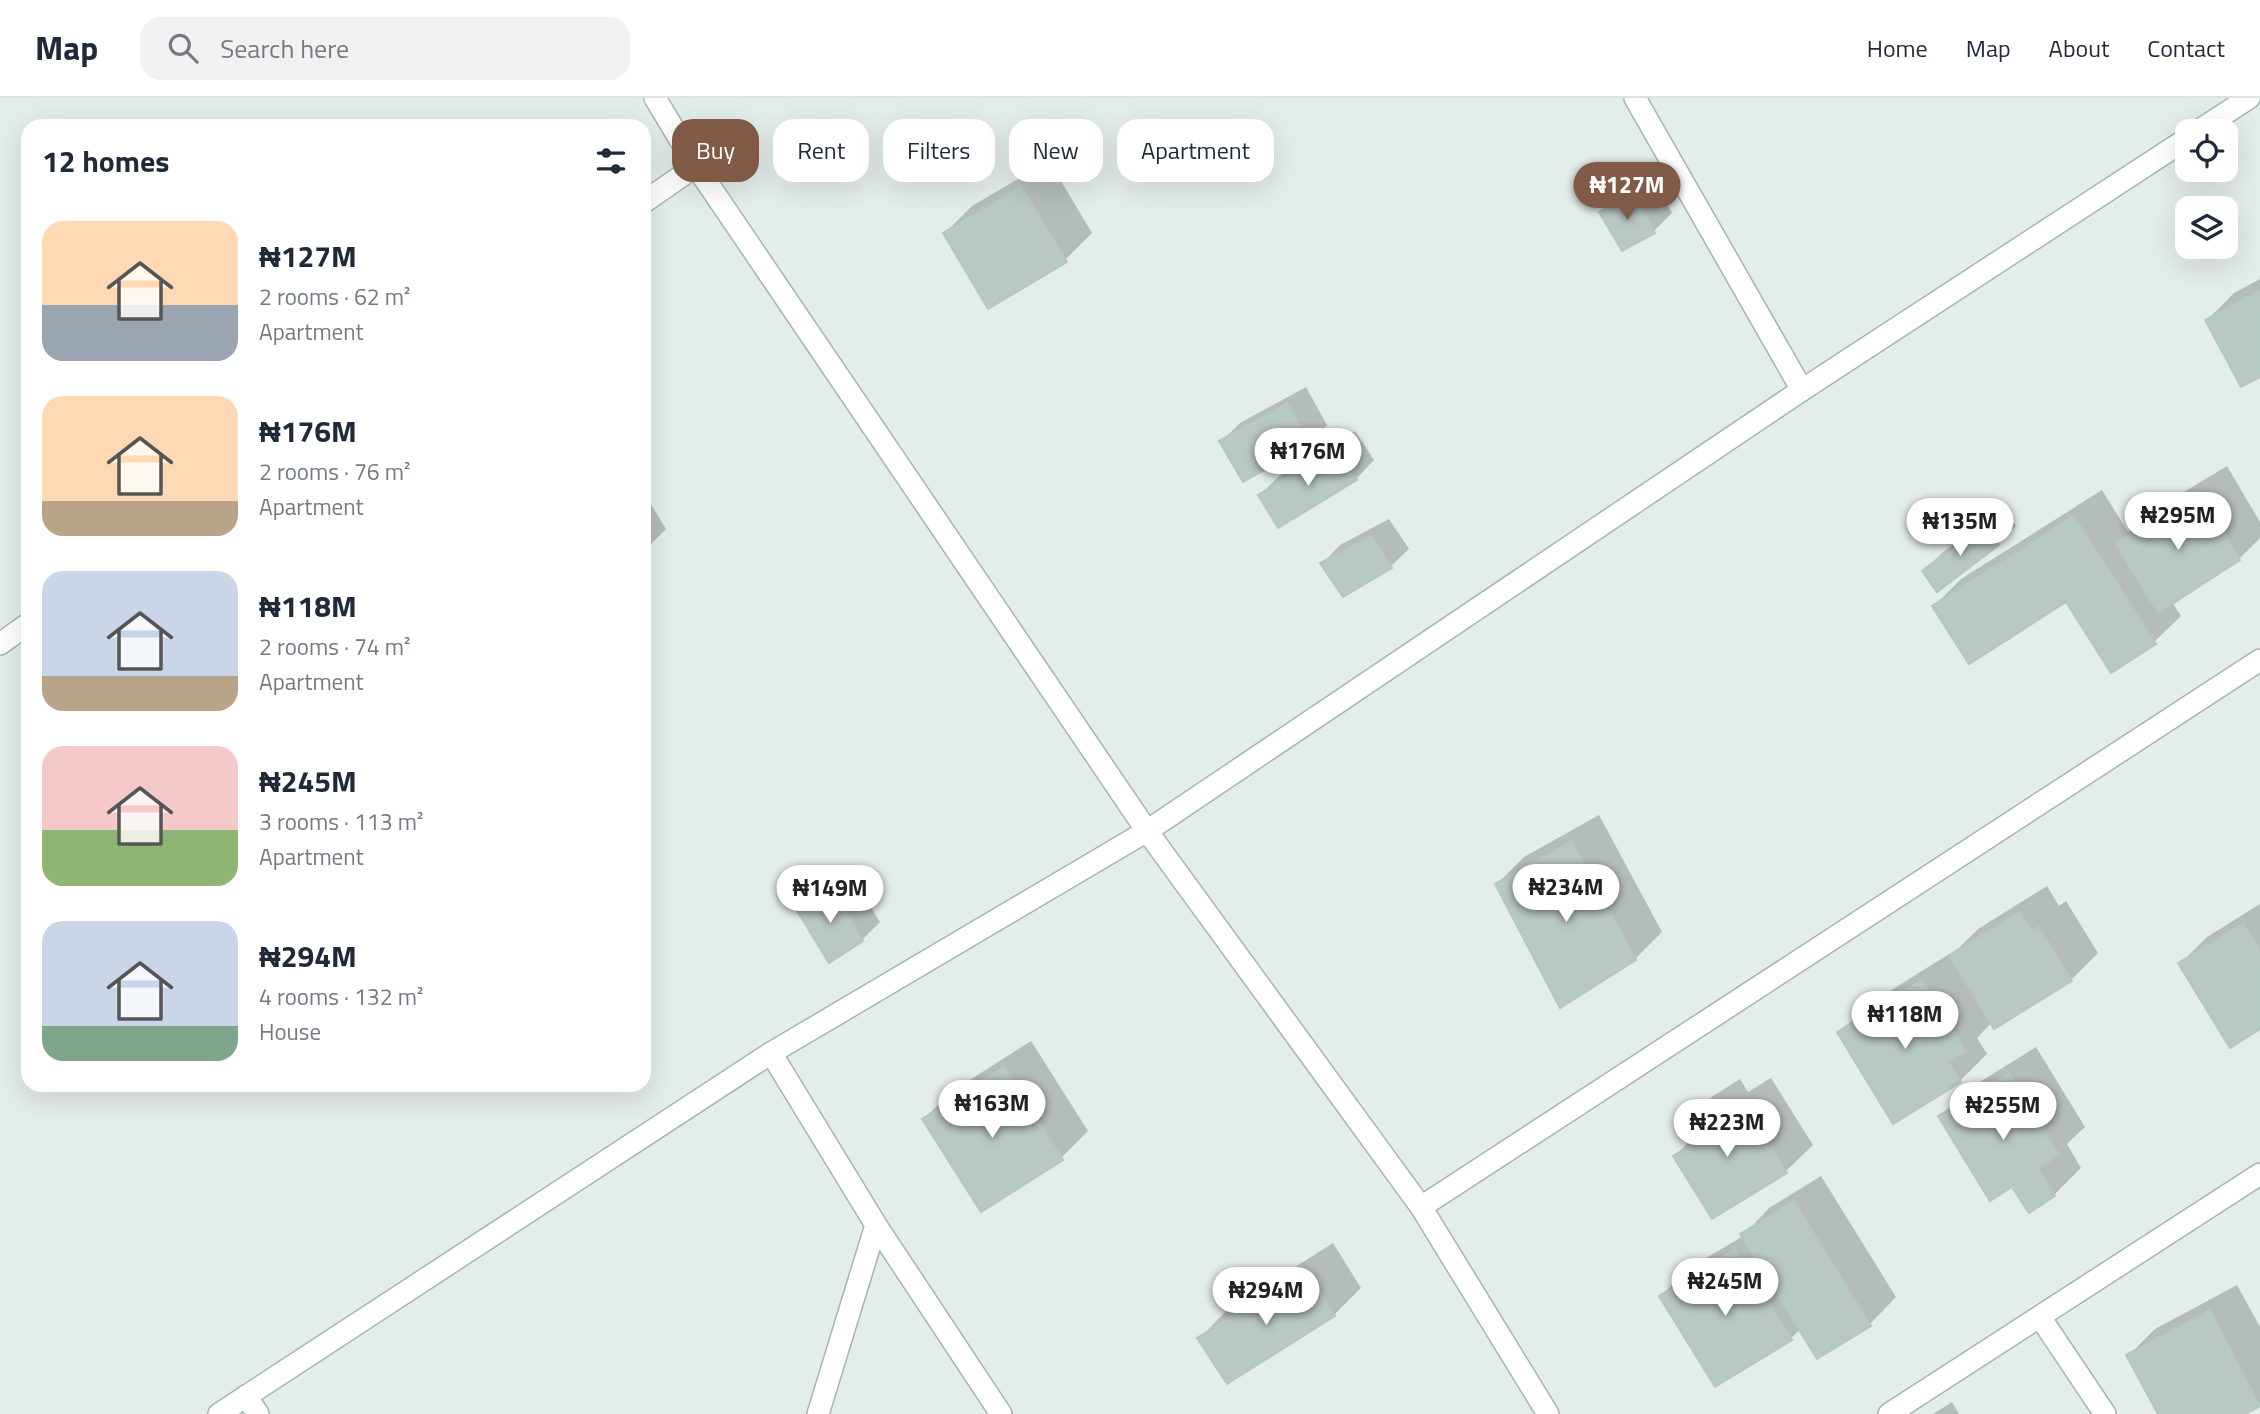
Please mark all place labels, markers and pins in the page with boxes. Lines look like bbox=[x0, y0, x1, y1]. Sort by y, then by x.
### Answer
pin: ₦127M bbox=[1578, 162, 1676, 222]
pin: ₦176M bbox=[1259, 428, 1357, 488]
pin: ₦295M bbox=[2129, 492, 2227, 552]
pin: ₦135M bbox=[1911, 498, 2009, 558]
pin: ₦234M bbox=[1517, 864, 1615, 924]
pin: ₦149M bbox=[781, 866, 879, 925]
pin: ₦118M bbox=[1856, 992, 1954, 1051]
pin: ₦163M bbox=[943, 1080, 1041, 1140]
pin: ₦255M bbox=[1954, 1082, 2052, 1142]
pin: ₦223M bbox=[1678, 1100, 1776, 1159]
pin: ₦245M bbox=[1676, 1258, 1774, 1318]
pin: ₦294M bbox=[1217, 1268, 1315, 1327]

